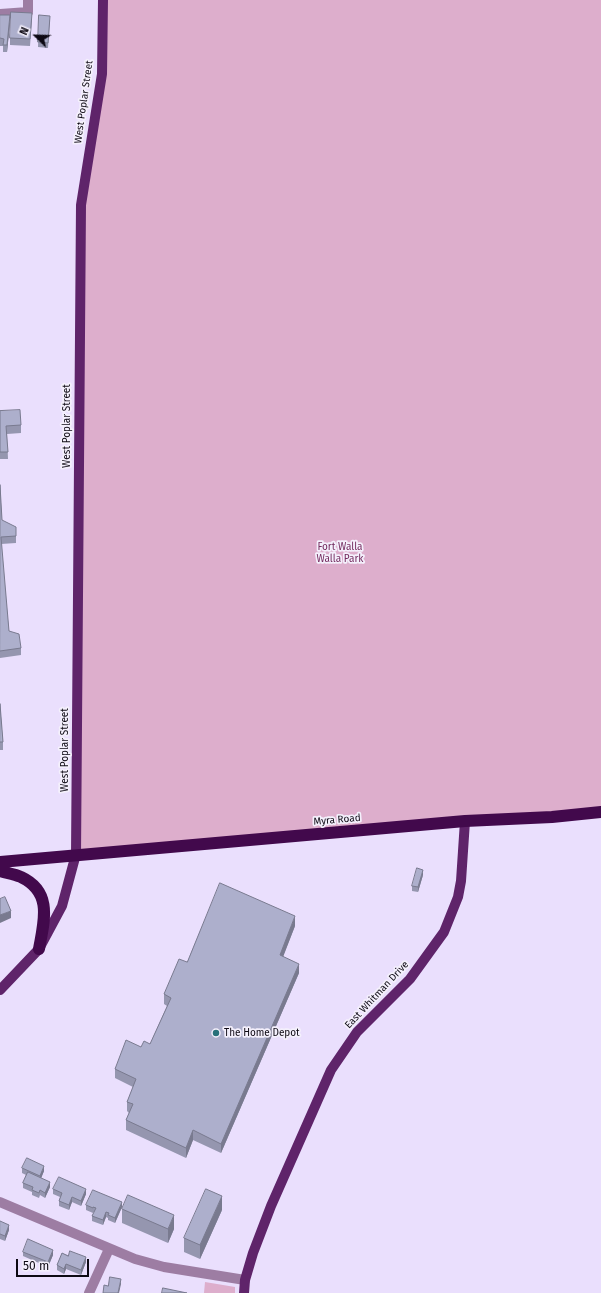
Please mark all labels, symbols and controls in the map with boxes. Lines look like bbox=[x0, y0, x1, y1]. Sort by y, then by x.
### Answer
north arrow bbox=[16, 16, 56, 56]
text: N bbox=[17, 25, 32, 37]
street label: West Poplar Street bbox=[72, 60, 96, 144]
street label: West Poplar Street bbox=[61, 384, 73, 468]
park label: Fort Walla Walla Park bbox=[317, 541, 363, 564]
street label: West Poplar Street bbox=[59, 708, 71, 792]
street label: Myra Road bbox=[313, 812, 361, 828]
street label: East Whitman Drive bbox=[343, 959, 411, 1031]
place label: The Home Depot bbox=[224, 1027, 300, 1039]
marker: The Home Depot bbox=[211, 1028, 221, 1038]
scale bar bbox=[18, 1251, 91, 1277]
text: 50 m bbox=[23, 1259, 49, 1273]

